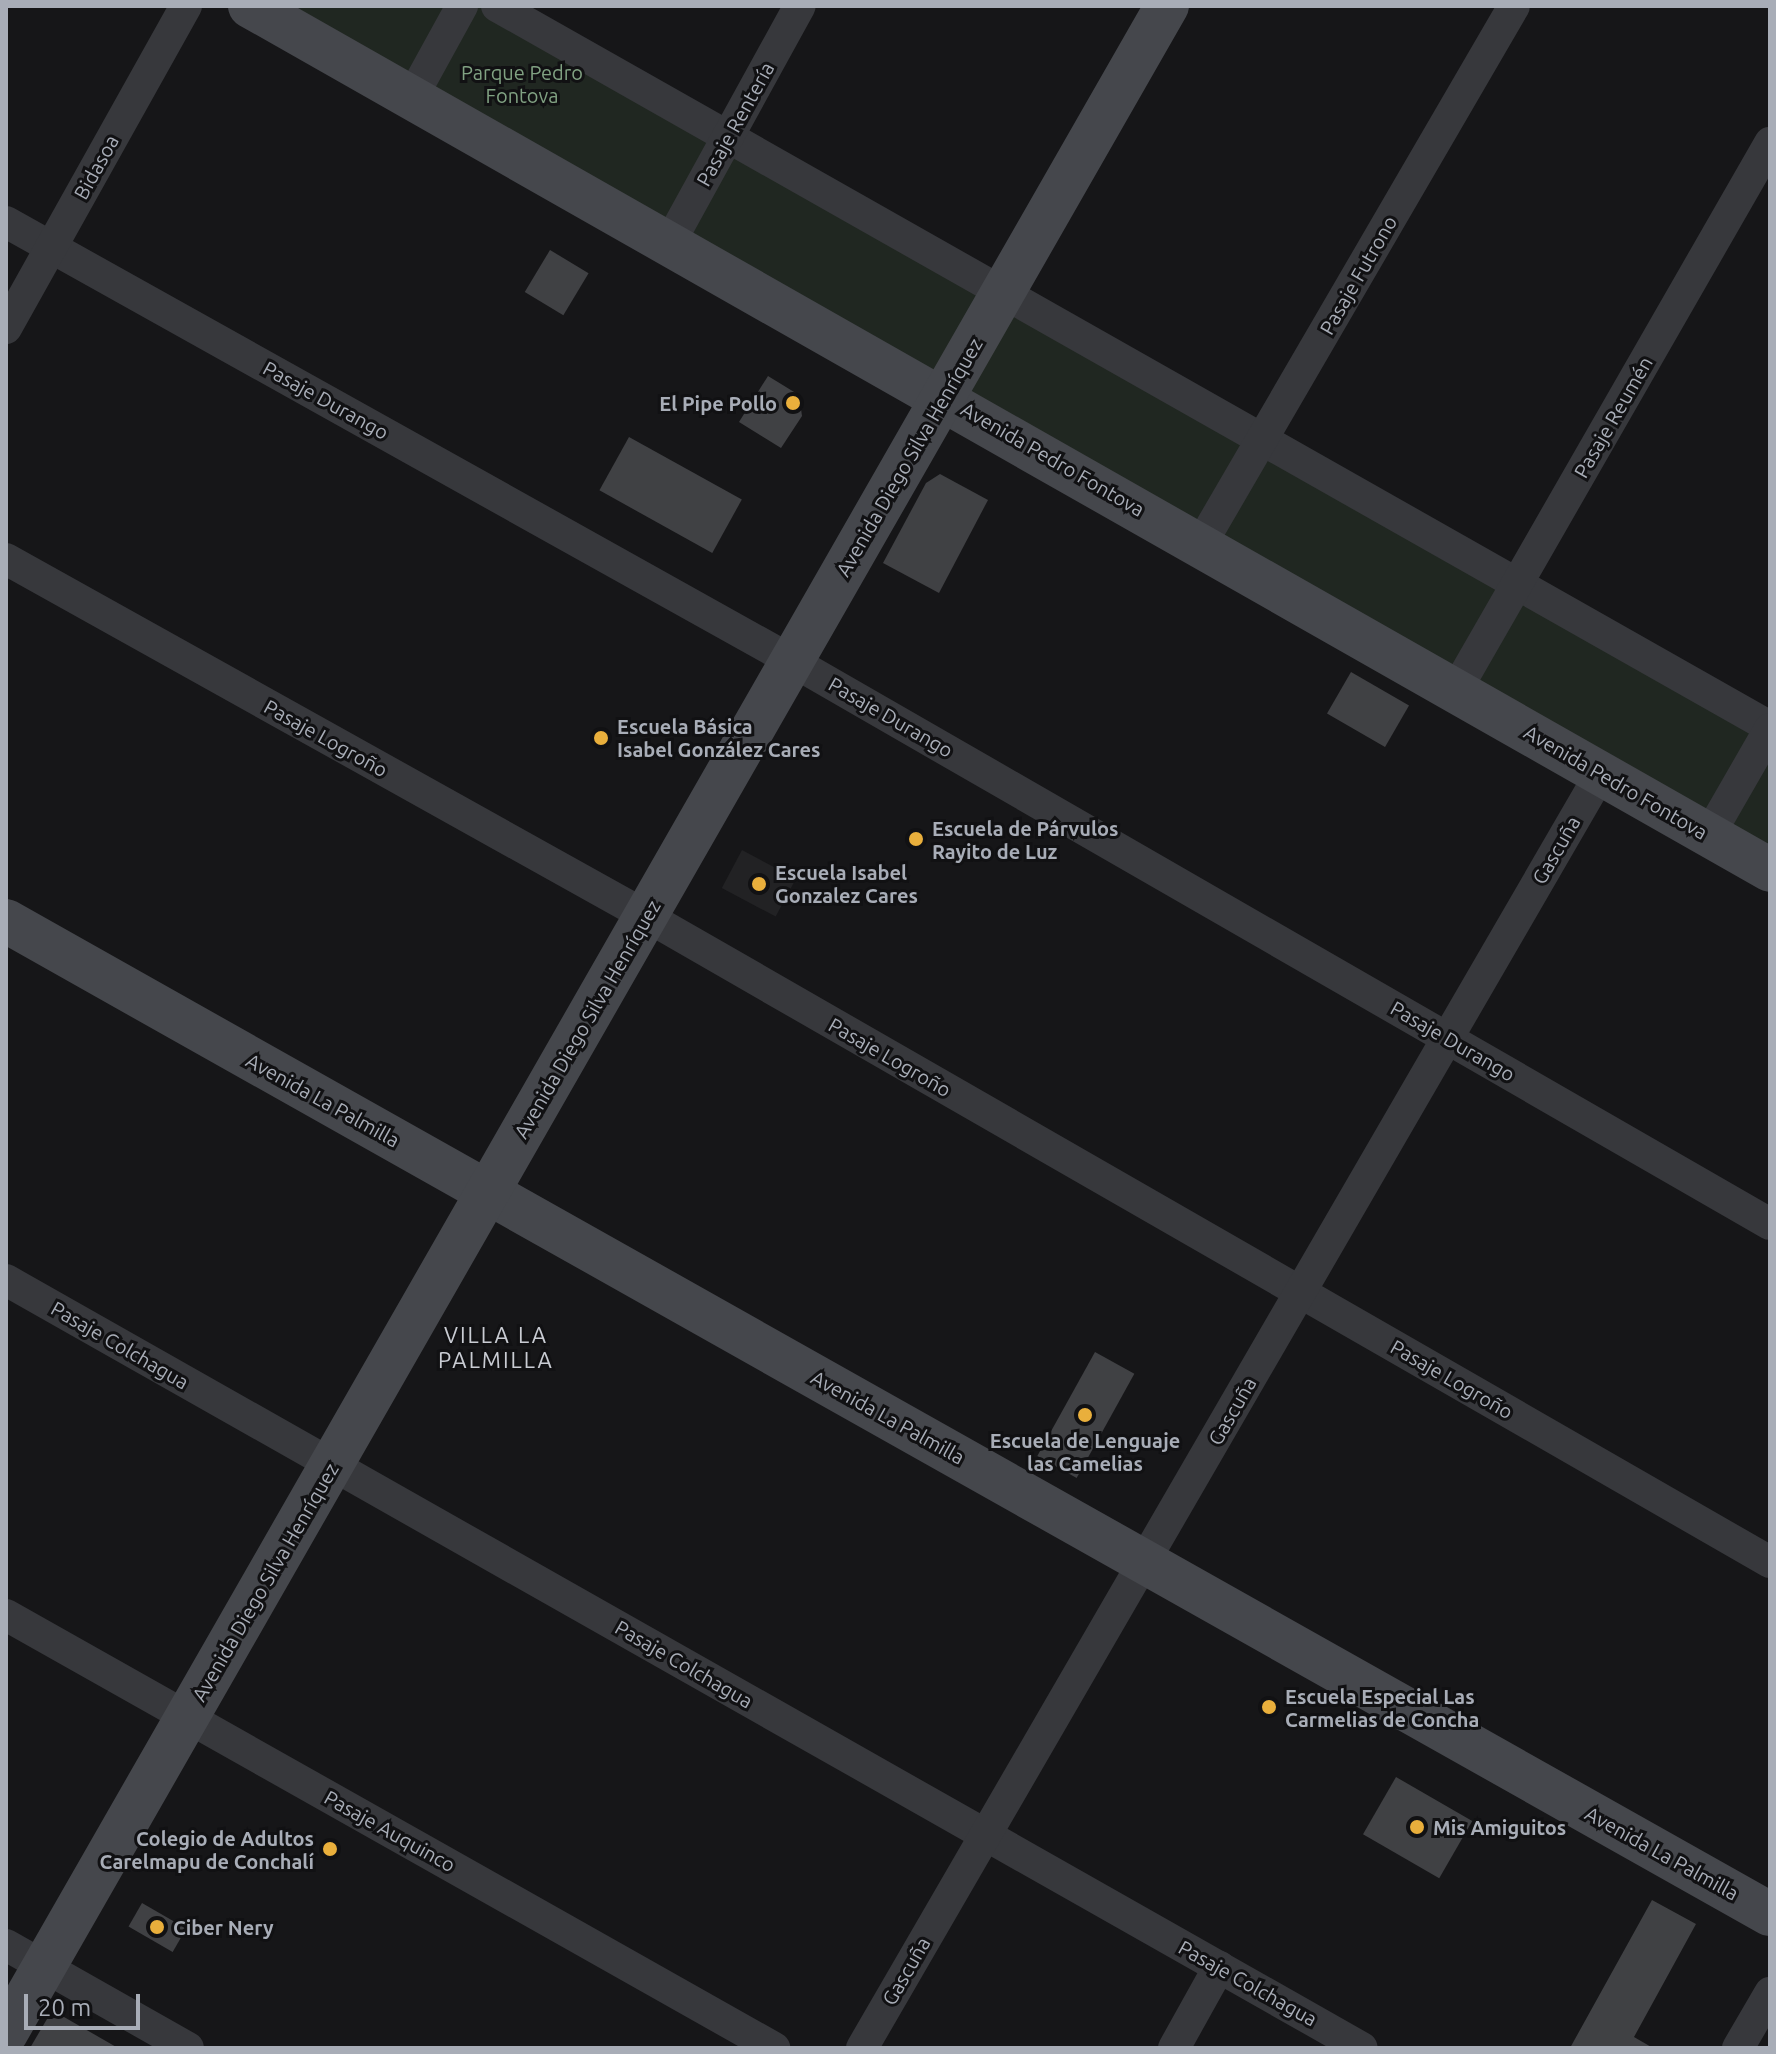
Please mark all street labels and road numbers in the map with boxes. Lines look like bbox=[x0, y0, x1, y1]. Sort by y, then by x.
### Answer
street label: Pasaje Rentería bbox=[691, 58, 779, 190]
street label: Bidasoa bbox=[68, 130, 124, 204]
street label: Pasaje Futrono bbox=[1314, 211, 1402, 339]
street label: Avenida Diego Silva Henríquez bbox=[831, 333, 987, 581]
street label: Pasaje Reumén bbox=[1569, 352, 1657, 482]
street label: Pasaje Durango bbox=[259, 356, 393, 444]
street label: Avenida Pedro Fontova bbox=[957, 397, 1149, 521]
street label: Pasaje Durango bbox=[825, 672, 957, 762]
street label: Pasaje Logroño bbox=[260, 694, 392, 782]
street label: Avenida Pedro Fontova bbox=[1520, 720, 1712, 844]
street label: Gascuña bbox=[1527, 812, 1585, 888]
street label: Avenida Diego Silva Henríquez bbox=[509, 895, 665, 1143]
street label: Pasaje Durango bbox=[1387, 996, 1519, 1086]
street label: Pasaje Logroño bbox=[825, 1012, 955, 1102]
street label: Avenida La Palmilla bbox=[242, 1048, 404, 1152]
street label: Pasaje Colchagua bbox=[47, 1296, 193, 1394]
street label: Pasaje Logroño bbox=[1387, 1334, 1517, 1424]
street label: Avenida La Palmilla bbox=[807, 1365, 969, 1469]
street label: Gascuña bbox=[1203, 1373, 1261, 1449]
street label: Avenida Diego Silva Henríquez bbox=[187, 1458, 343, 1706]
street label: Pasaje Colchagua bbox=[611, 1615, 757, 1713]
street label: Pasaje Auquinco bbox=[320, 1785, 460, 1877]
street label: Avenida La Palmilla bbox=[1581, 1801, 1743, 1905]
street label: Gascuña bbox=[877, 1933, 935, 2009]
street label: Pasaje Colchagua bbox=[1174, 1935, 1322, 2031]

